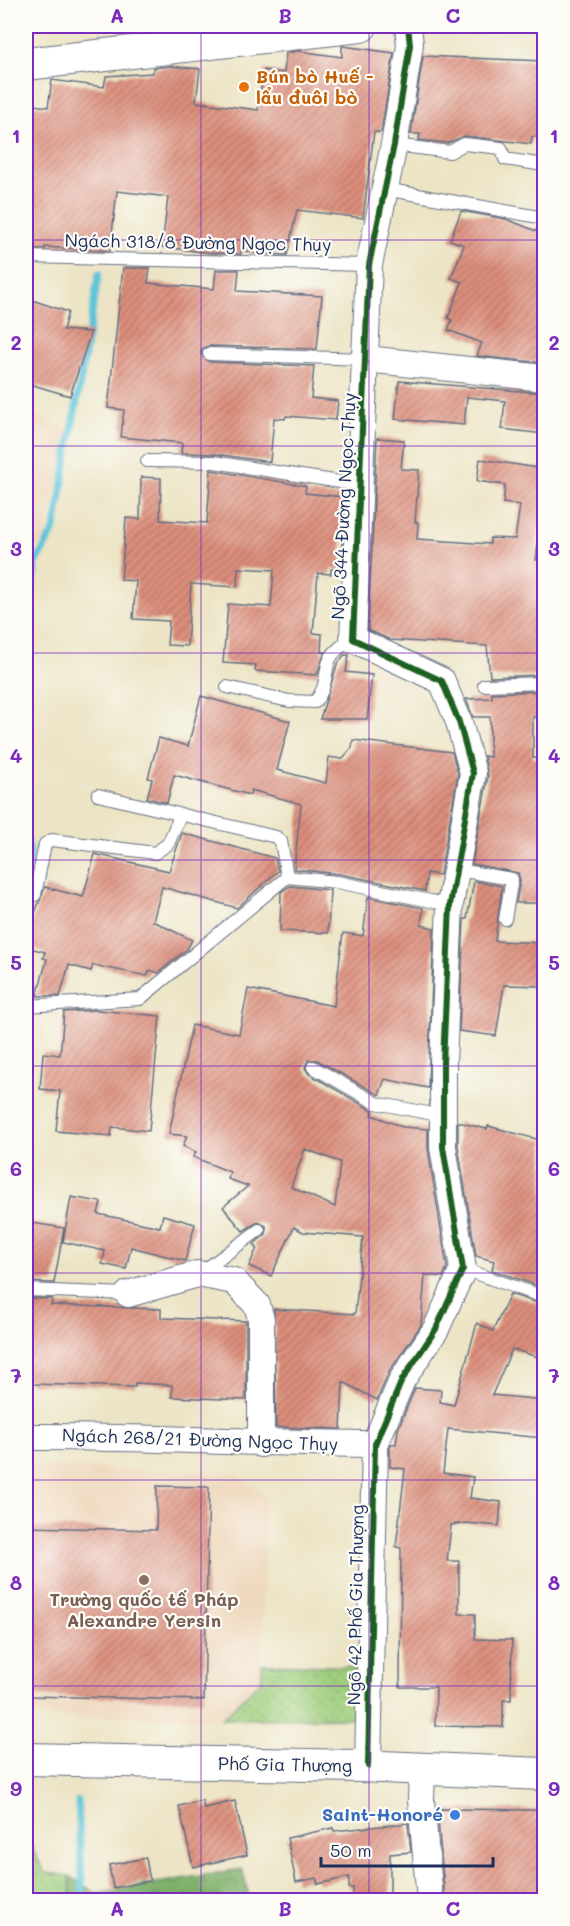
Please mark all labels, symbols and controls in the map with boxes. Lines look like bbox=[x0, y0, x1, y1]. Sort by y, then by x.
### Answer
text: A bbox=[110, 2, 124, 28]
text: B bbox=[278, 2, 292, 28]
text: C bbox=[446, 2, 461, 28]
place label: Bún bò Huế - lẩu đuôi bò bbox=[256, 64, 374, 109]
marker: Bún bò Huế - lẩu đuôi bò bbox=[237, 80, 251, 94]
text: 1 bbox=[12, 122, 20, 148]
text: 1 bbox=[550, 122, 558, 148]
street label: Ngách 318/8 Đường Ngọc Thụy bbox=[64, 228, 332, 256]
text: 2 bbox=[10, 329, 22, 355]
text: 2 bbox=[548, 329, 560, 355]
street label: Ngõ 344 Đường Ngọc Thụy bbox=[325, 392, 361, 620]
text: 3 bbox=[10, 535, 22, 561]
text: 3 bbox=[548, 535, 560, 561]
text: 4 bbox=[10, 742, 23, 768]
text: 4 bbox=[548, 742, 561, 768]
text: 5 bbox=[10, 949, 22, 975]
text: 5 bbox=[548, 949, 560, 975]
text: 6 bbox=[10, 1155, 22, 1181]
text: 6 bbox=[548, 1155, 560, 1181]
text: 7 bbox=[10, 1362, 22, 1388]
text: 7 bbox=[548, 1362, 560, 1388]
street label: Ngách 268/21 Đường Ngọc Thụy bbox=[62, 1422, 339, 1456]
street label: Ngõ 42 Phố Gia Thượng bbox=[341, 1504, 369, 1706]
text: 8 bbox=[10, 1569, 22, 1595]
text: 8 bbox=[548, 1569, 560, 1595]
marker: Trường quốc tế Pháp Alexandre Yersin bbox=[137, 1573, 151, 1587]
place label: Trường quốc tế Pháp Alexandre Yersin bbox=[49, 1587, 239, 1632]
street label: Phố Gia Thượng bbox=[218, 1751, 352, 1777]
text: 9 bbox=[10, 1775, 22, 1801]
text: 9 bbox=[548, 1775, 560, 1801]
place label: Saint-Honoré bbox=[322, 1802, 443, 1826]
marker: Saint-Honoré bbox=[448, 1808, 462, 1822]
scale bar bbox=[321, 1830, 494, 1868]
text: 50 m bbox=[330, 1838, 372, 1862]
text: A bbox=[110, 1895, 124, 1921]
text: B bbox=[278, 1895, 292, 1921]
text: C bbox=[446, 1895, 461, 1921]

